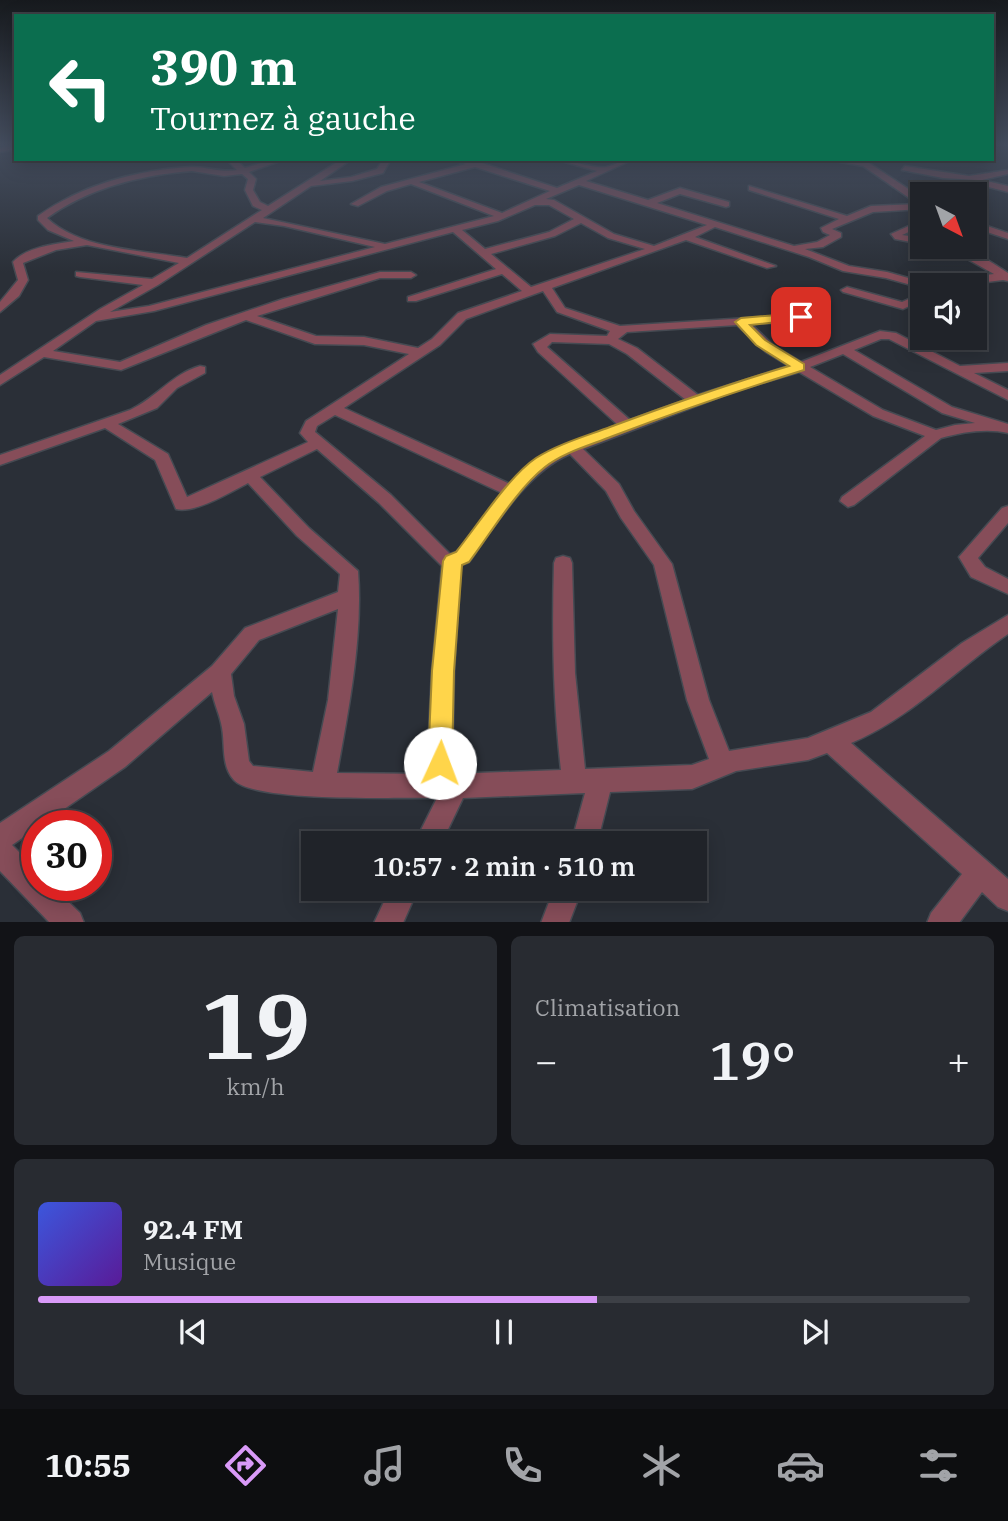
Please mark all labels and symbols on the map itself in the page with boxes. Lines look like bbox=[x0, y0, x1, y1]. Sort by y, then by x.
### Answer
north arrow bbox=[910, 182, 987, 259]
pin bbox=[771, 287, 831, 347]
position arrow bbox=[403, 726, 477, 800]
speed limit sign: 30 bbox=[21, 810, 112, 901]

